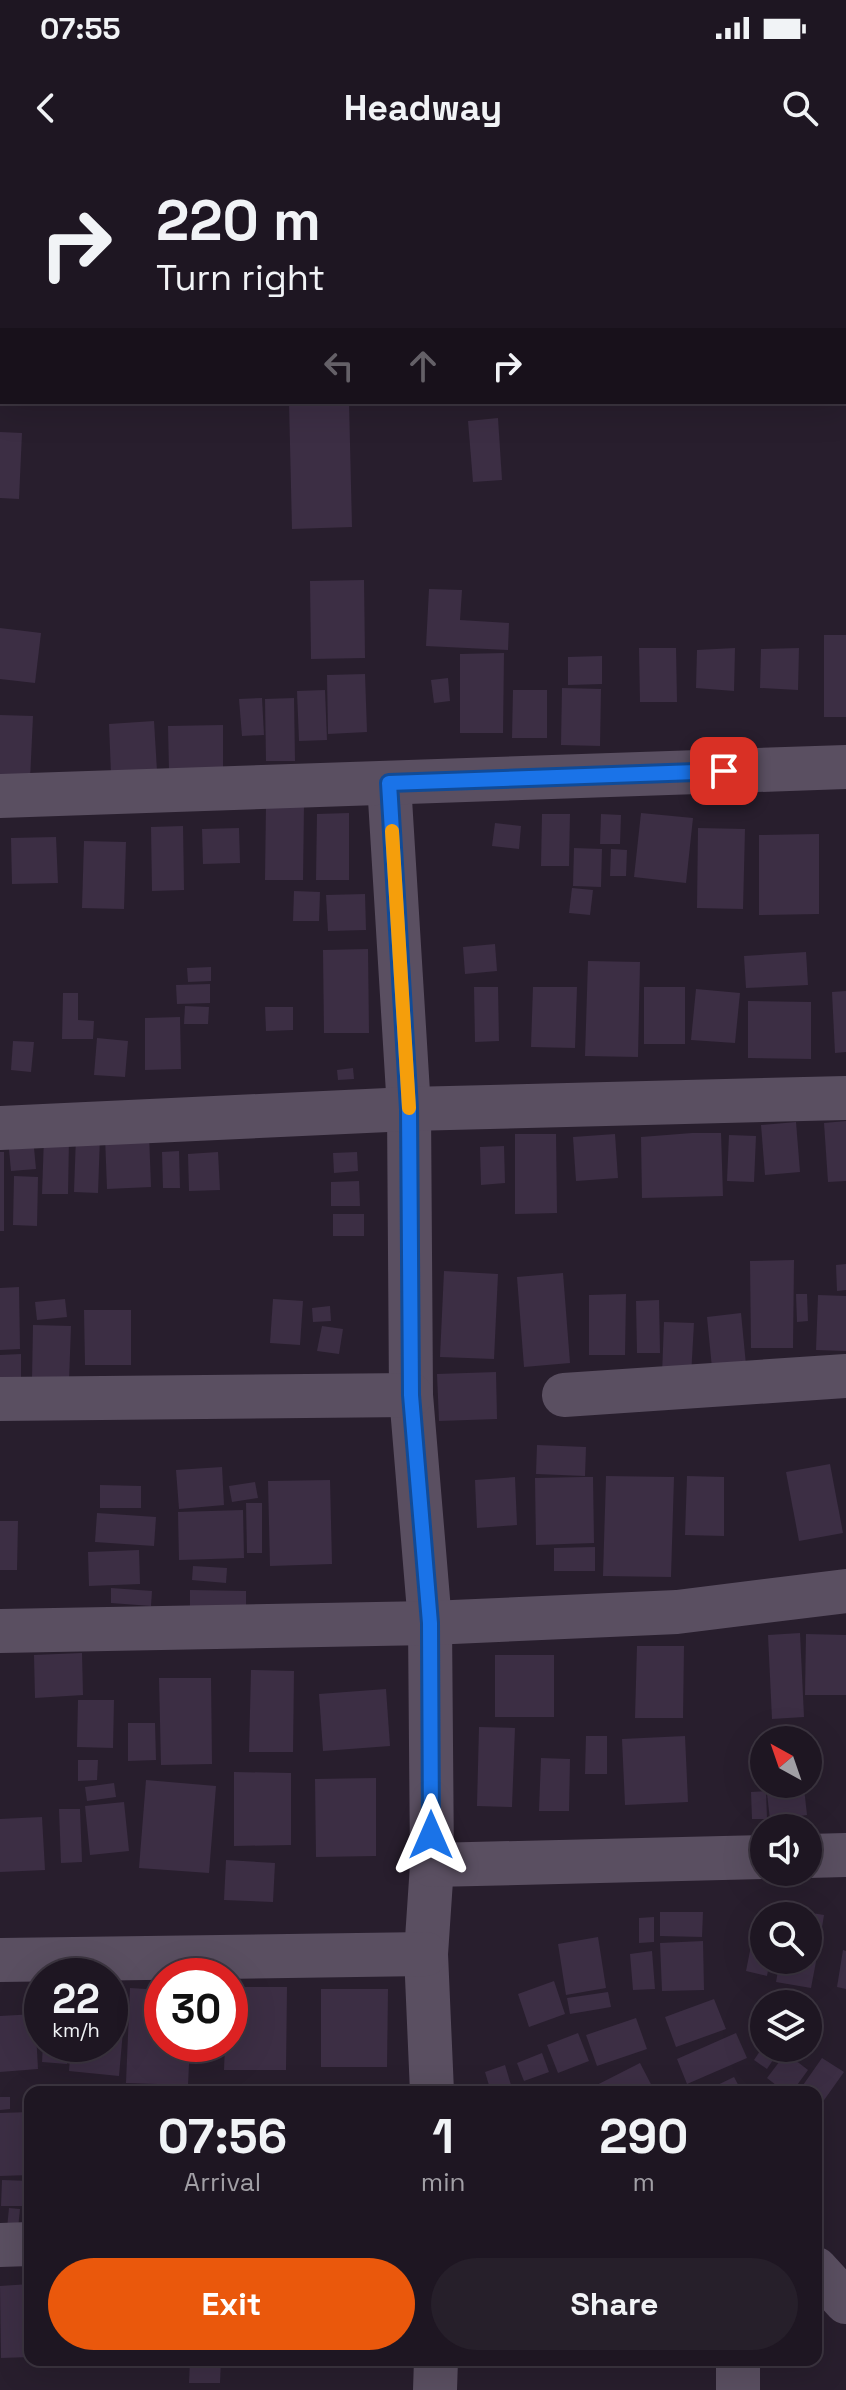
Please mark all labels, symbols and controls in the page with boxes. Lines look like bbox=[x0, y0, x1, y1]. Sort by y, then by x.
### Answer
text: 07:55 bbox=[40, 9, 120, 48]
text: Headway bbox=[344, 85, 502, 131]
icon: back bbox=[24, 86, 68, 130]
icon: search bbox=[778, 86, 822, 130]
text: 220 m bbox=[156, 185, 321, 256]
icon: right bbox=[24, 192, 128, 296]
text: Turn right bbox=[156, 255, 325, 301]
icon: left bbox=[317, 344, 361, 388]
icon: ahead bbox=[401, 344, 445, 388]
icon: right bbox=[485, 344, 529, 388]
pin bbox=[690, 737, 758, 805]
icon: arrive bbox=[702, 749, 746, 793]
north arrow bbox=[750, 1726, 822, 1798]
map controls bbox=[750, 1726, 822, 2062]
position arrow bbox=[389, 1793, 473, 1877]
button: sound bbox=[750, 1814, 822, 1886]
button: search bbox=[750, 1902, 822, 1974]
speed limit sign: 30 bbox=[144, 1958, 248, 2062]
text: 22 bbox=[52, 1974, 100, 2025]
button: layers bbox=[750, 1990, 822, 2062]
text: km/h bbox=[52, 2017, 100, 2043]
text: 07:56 bbox=[158, 2106, 287, 2167]
text: 1 bbox=[432, 2106, 454, 2167]
text: 290 bbox=[599, 2106, 688, 2167]
text: Arrival bbox=[184, 2165, 261, 2199]
text: min bbox=[421, 2165, 466, 2199]
text: m bbox=[633, 2165, 655, 2199]
button: Exit bbox=[48, 2258, 415, 2350]
button: Share bbox=[431, 2258, 798, 2350]

